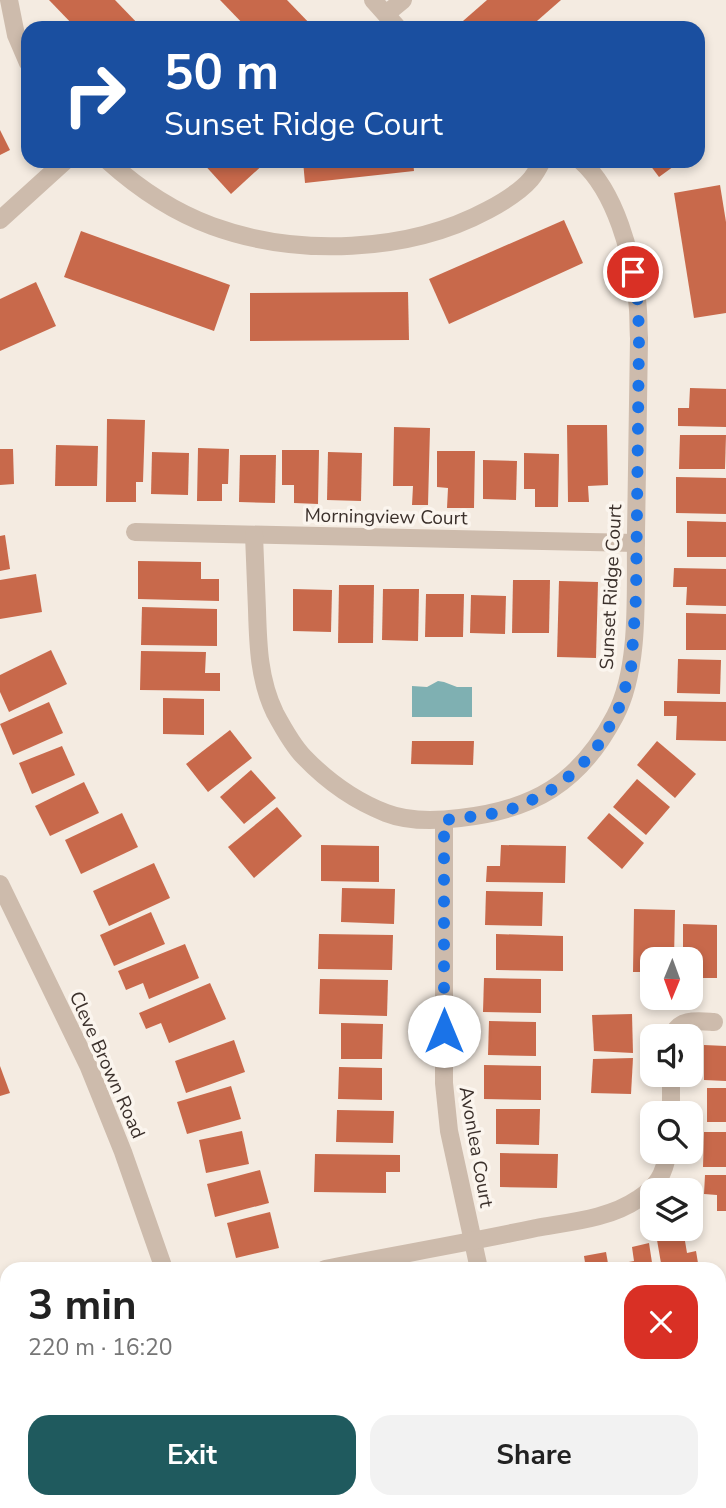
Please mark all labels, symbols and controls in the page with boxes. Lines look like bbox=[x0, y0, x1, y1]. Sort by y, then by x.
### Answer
text: 50 m bbox=[164, 39, 279, 106]
icon: right bbox=[49, 49, 140, 140]
text: Sunset Ridge Court bbox=[164, 103, 443, 146]
pin bbox=[603, 242, 663, 302]
icon: arrive bbox=[614, 253, 652, 291]
street label: Morningview Court bbox=[304, 503, 468, 531]
street label: Sunset Ridge Court bbox=[594, 503, 628, 670]
north arrow bbox=[640, 947, 704, 1010]
map controls bbox=[640, 947, 703, 1241]
street label: Cleve Brown Road bbox=[63, 987, 151, 1143]
position arrow bbox=[407, 994, 481, 1068]
button: sound bbox=[640, 1024, 703, 1087]
street label: Avonlea Court bbox=[453, 1085, 499, 1210]
button: search bbox=[640, 1101, 703, 1164]
button: layers bbox=[640, 1178, 703, 1241]
text: 3 min bbox=[28, 1277, 137, 1334]
button: close bbox=[624, 1285, 698, 1359]
text: 220 m · 16:20 bbox=[28, 1332, 173, 1363]
button: Exit bbox=[28, 1415, 356, 1495]
button: Share bbox=[370, 1415, 698, 1495]

